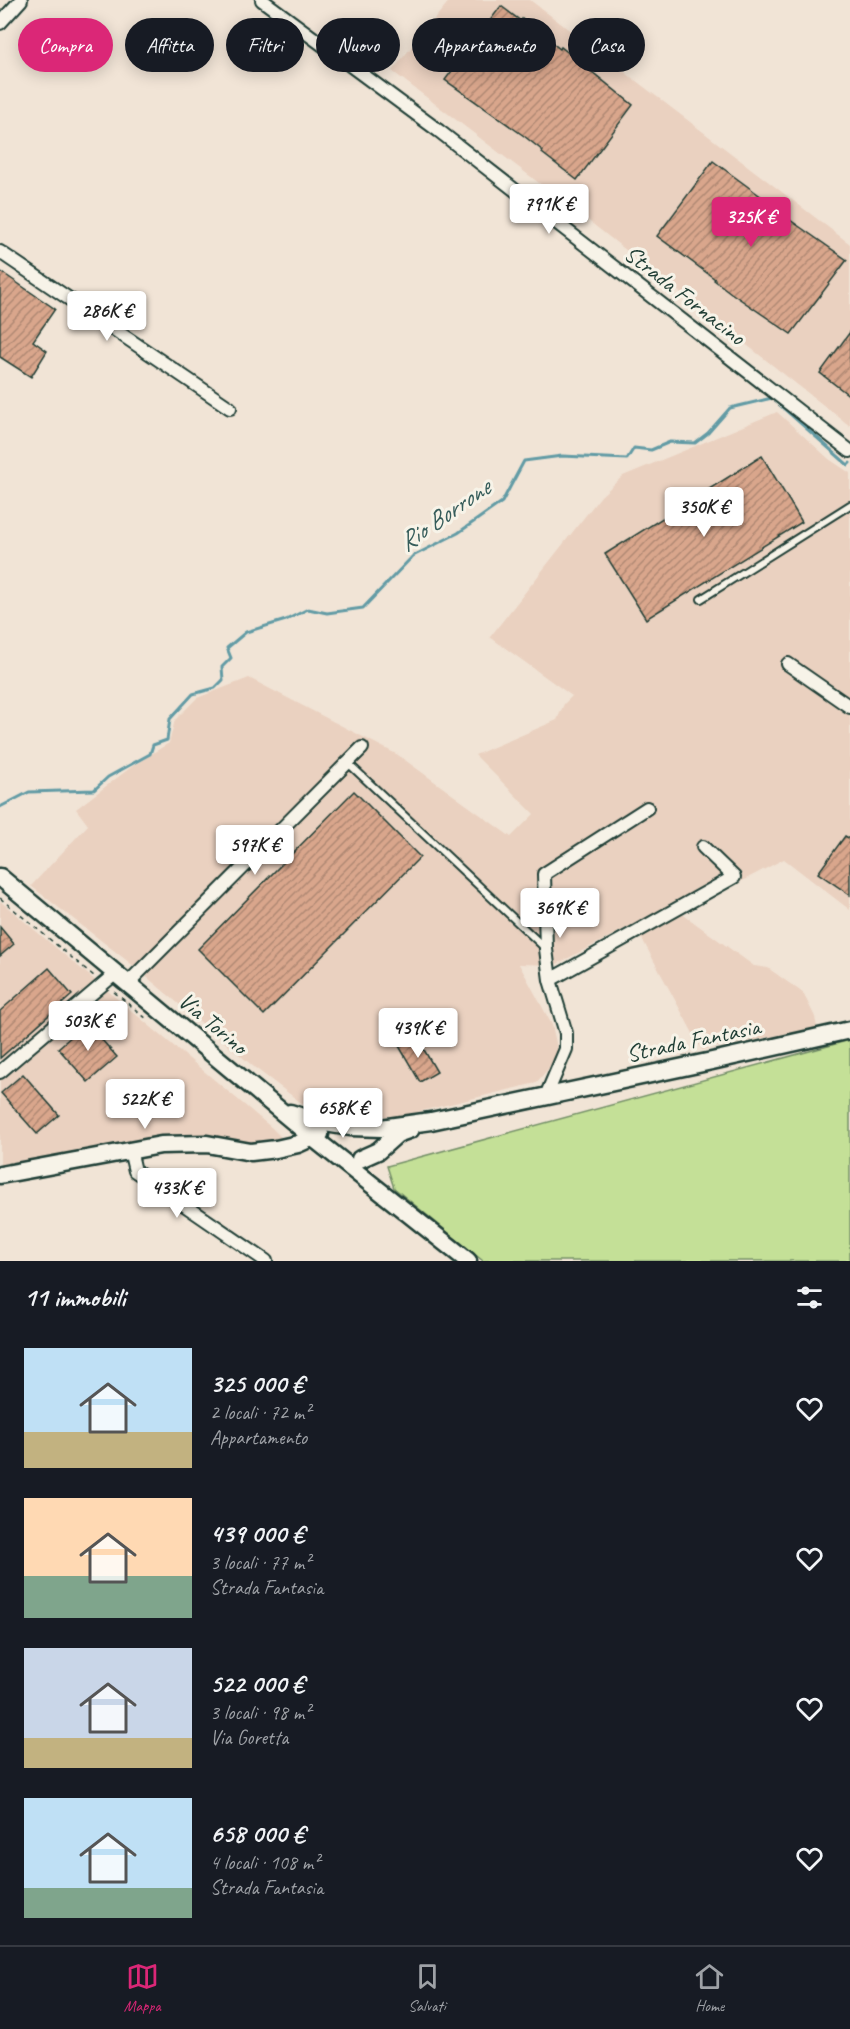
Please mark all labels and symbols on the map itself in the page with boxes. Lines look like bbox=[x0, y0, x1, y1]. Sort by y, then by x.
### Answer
pin: 791K € bbox=[500, 184, 598, 235]
pin: 325K € bbox=[702, 197, 800, 248]
street label: Strada Fornacino bbox=[618, 238, 753, 353]
pin: 286K € bbox=[58, 291, 156, 342]
water label: Rio Borrone bbox=[392, 469, 499, 559]
pin: 350K € bbox=[655, 487, 753, 538]
pin: 597K € bbox=[206, 825, 304, 876]
pin: 369K € bbox=[511, 888, 609, 939]
street label: Via Torino bbox=[172, 985, 256, 1062]
pin: 503K € bbox=[39, 1001, 137, 1052]
pin: 439K € bbox=[369, 1008, 467, 1059]
street label: Strada Fantasia bbox=[623, 1011, 765, 1069]
pin: 522K € bbox=[96, 1079, 194, 1130]
pin: 658K € bbox=[294, 1088, 392, 1139]
pin: 433K € bbox=[128, 1168, 226, 1219]

